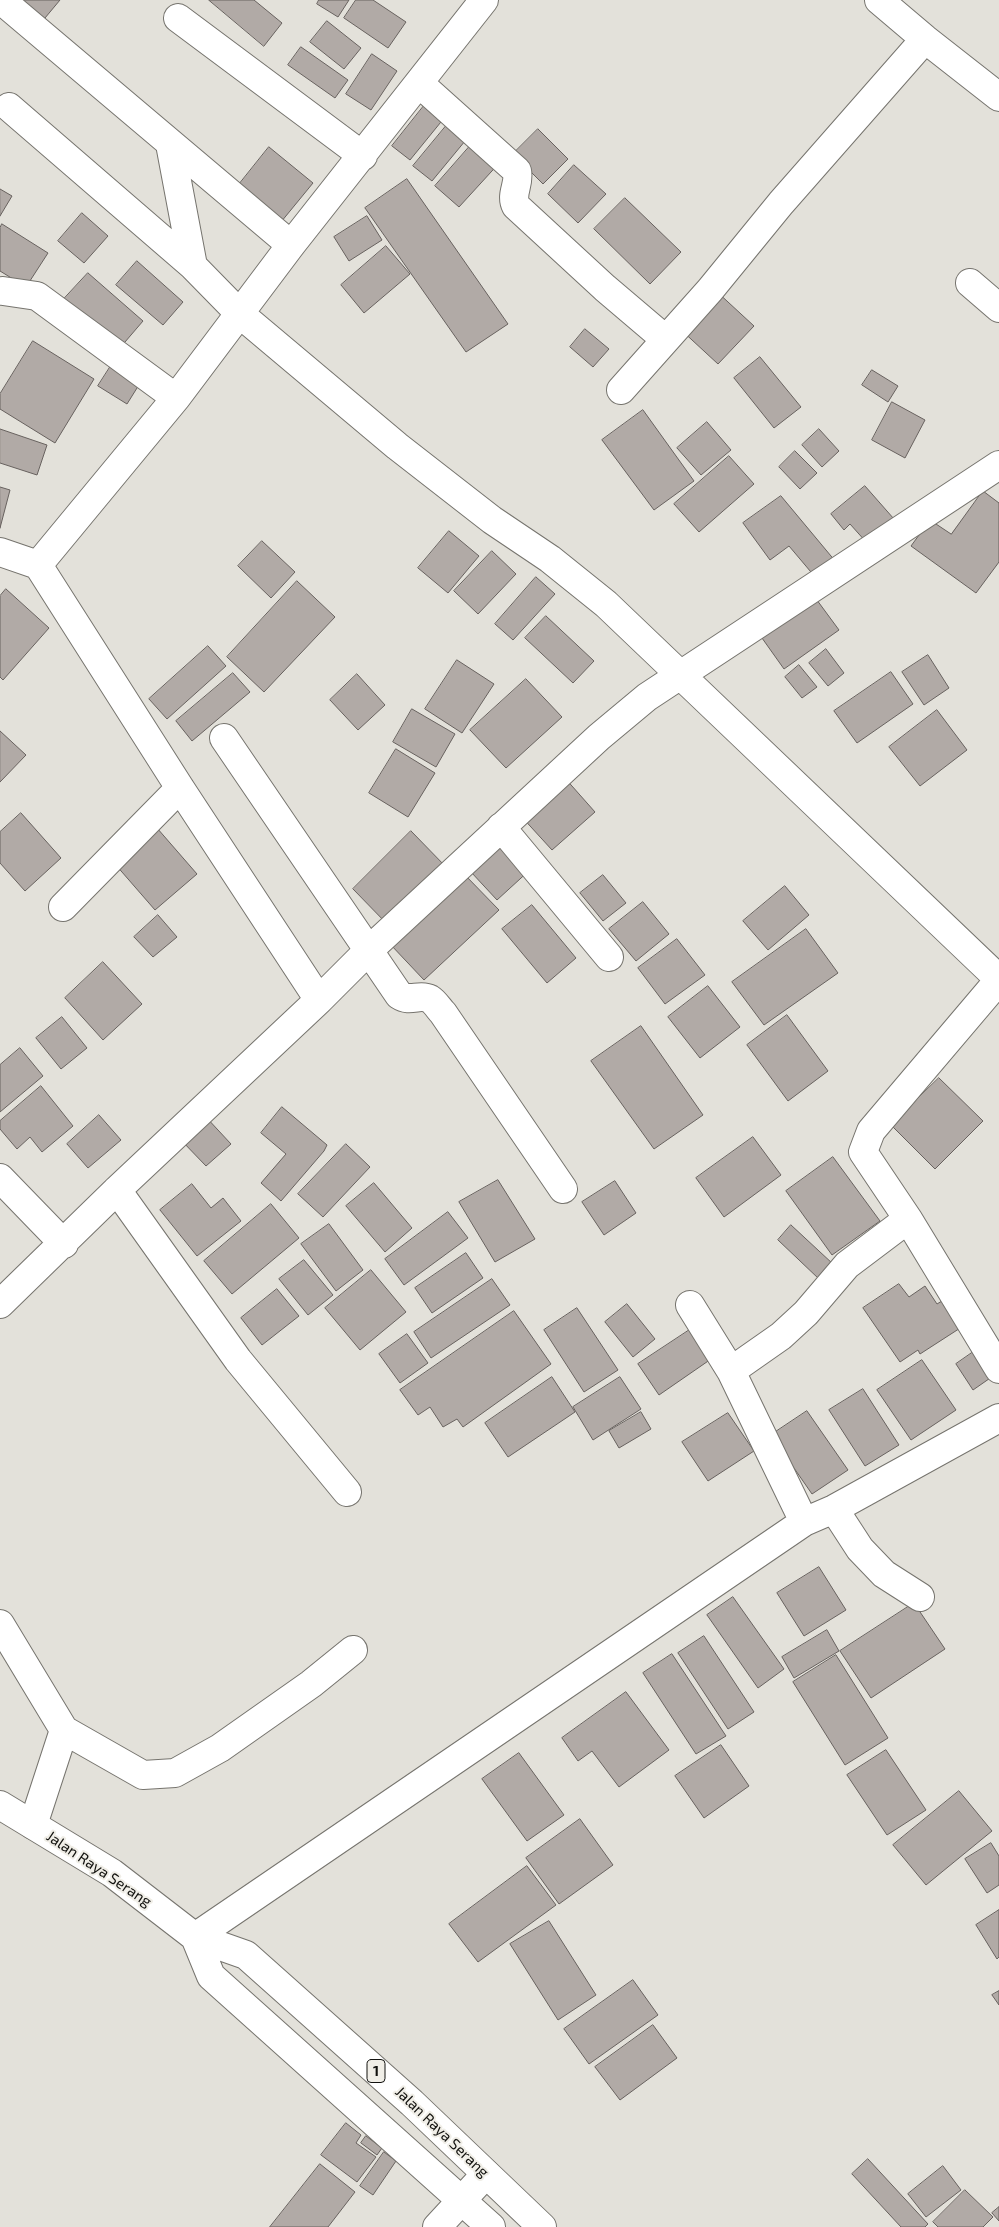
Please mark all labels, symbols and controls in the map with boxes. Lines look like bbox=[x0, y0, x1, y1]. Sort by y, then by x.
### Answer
street label: Jalan Raya Serang bbox=[43, 1827, 155, 1911]
road number: 1 bbox=[367, 2060, 385, 2082]
street label: Jalan Raya Serang bbox=[392, 2083, 492, 2181]

